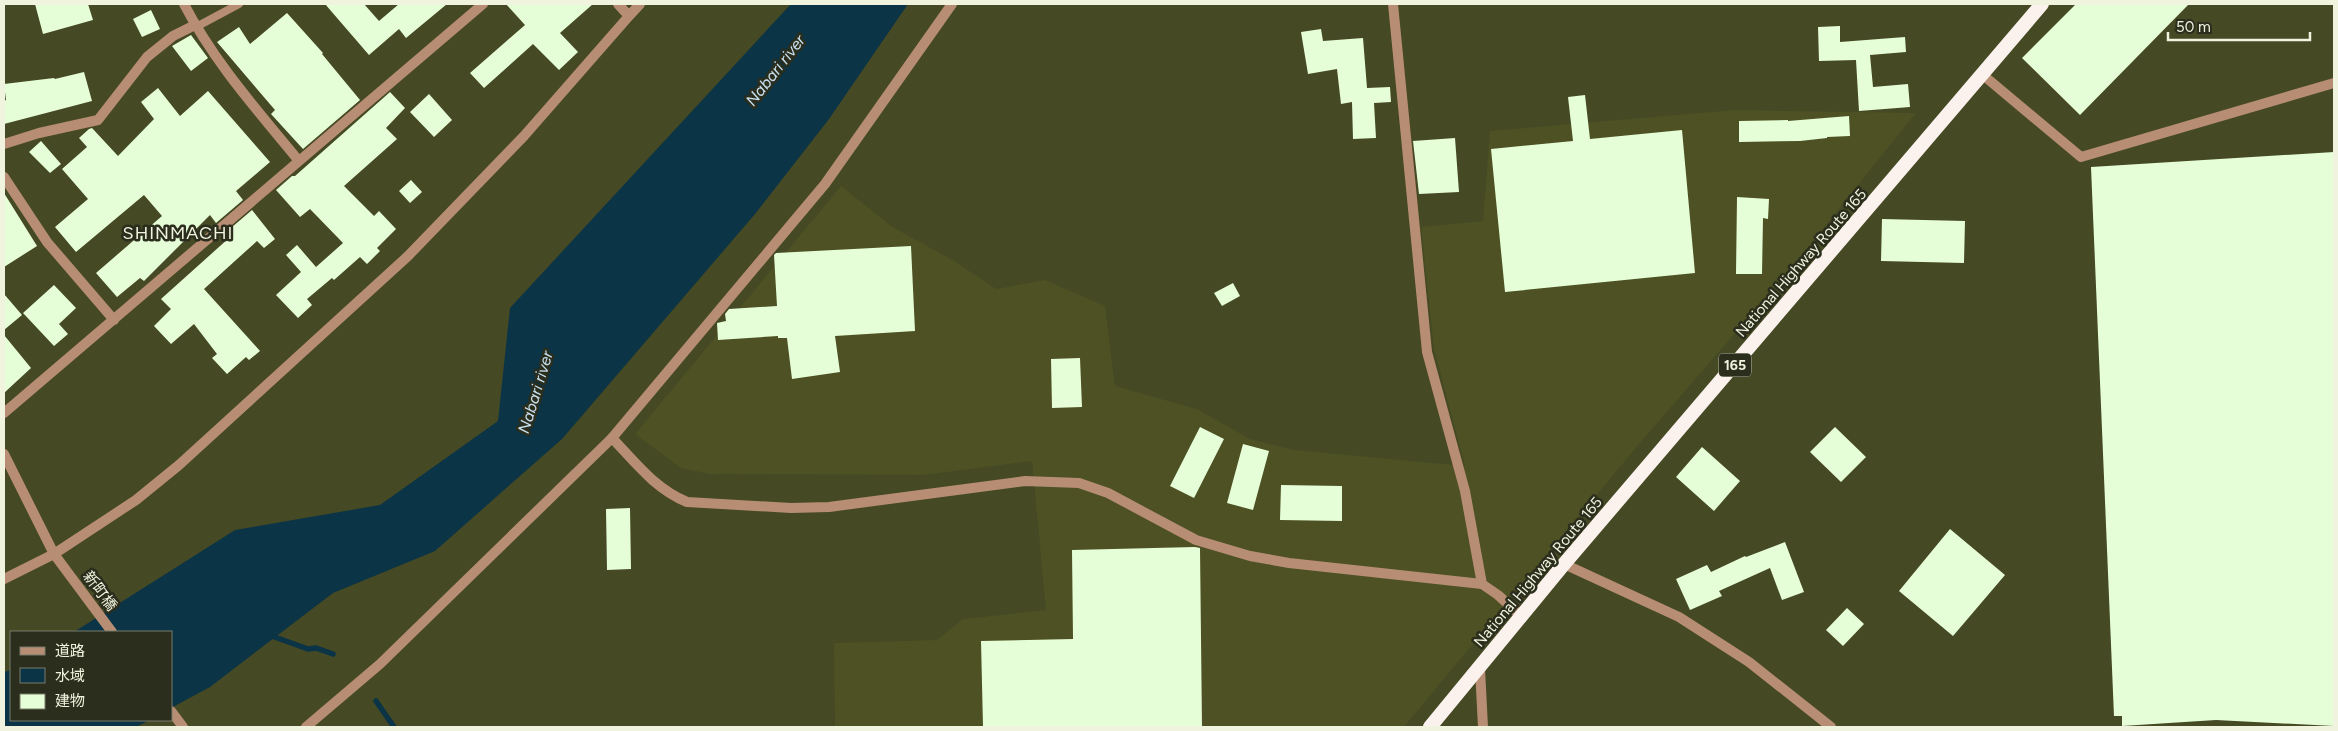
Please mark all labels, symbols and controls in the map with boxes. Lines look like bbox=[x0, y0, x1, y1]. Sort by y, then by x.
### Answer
scale bar bbox=[2168, 10, 2310, 42]
text: 50 m bbox=[2176, 18, 2211, 36]
water label: Nabari river bbox=[742, 30, 809, 110]
street label: National Highway Route 165 bbox=[1732, 185, 1870, 341]
district label: SHINMACHI bbox=[123, 222, 233, 244]
water label: Nabari river bbox=[514, 348, 557, 436]
road number: 165 bbox=[1719, 354, 1751, 376]
street label: National Highway Route 165 bbox=[1470, 493, 1606, 651]
street label: 新町橋 bbox=[79, 568, 121, 614]
legend bbox=[10, 631, 172, 721]
text: 道路 bbox=[55, 642, 85, 660]
text: 水域 bbox=[55, 667, 85, 685]
text: 建物 bbox=[55, 692, 85, 710]

